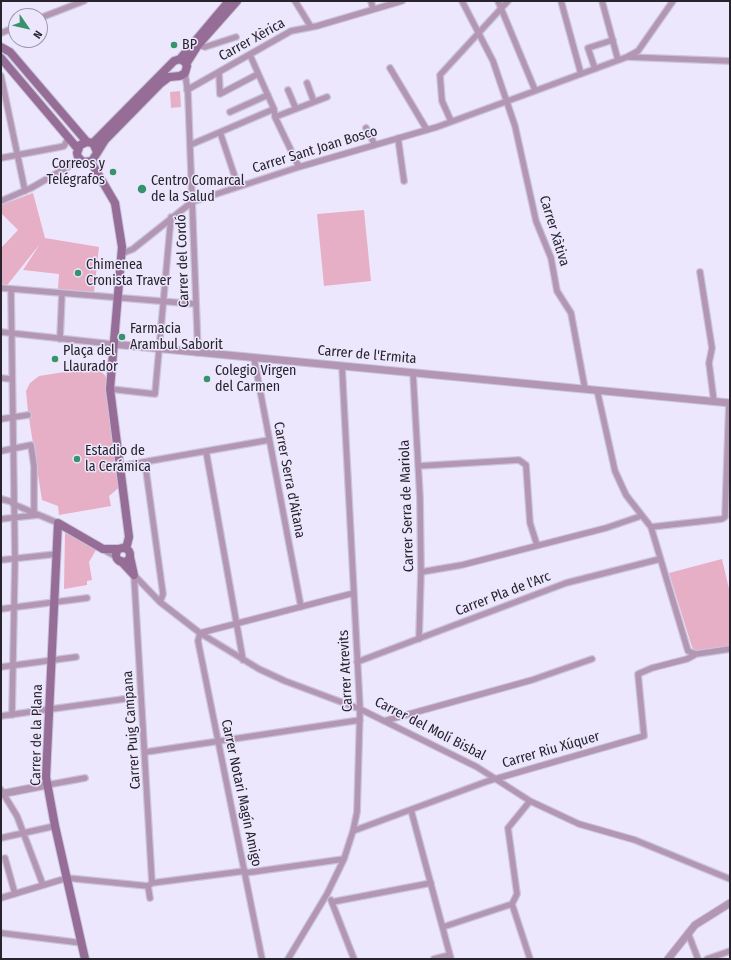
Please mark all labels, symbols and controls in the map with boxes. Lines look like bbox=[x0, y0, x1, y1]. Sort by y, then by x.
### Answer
north arrow bbox=[8, 8, 48, 48]
street label: Carrer Xèrica bbox=[216, 15, 288, 65]
text: N bbox=[30, 28, 45, 41]
place label: BP bbox=[182, 37, 197, 53]
marker: BP bbox=[169, 40, 179, 50]
street label: Carrer Sant Joan Bosco bbox=[250, 123, 380, 177]
place label: Correos y Telégrafos bbox=[46, 156, 105, 188]
marker: Correos y Telégrafos bbox=[108, 167, 118, 177]
place label: Centro Comarcal de la Salud bbox=[151, 173, 244, 206]
marker: Centro Comarcal de la Salud bbox=[136, 183, 148, 195]
street label: Carrer Xàtiva bbox=[535, 194, 573, 268]
street label: Carrer del Cordó bbox=[173, 214, 193, 308]
place label: Chimenea Cronista Traver bbox=[86, 257, 171, 290]
marker: Chimenea Cronista Traver bbox=[73, 268, 83, 278]
place label: Farmacia Arambul Saborit bbox=[130, 321, 223, 354]
marker: Farmacia Arambul Saborit bbox=[117, 332, 127, 342]
street label: Carrer de l'Ermita bbox=[317, 342, 417, 368]
place label: Plaça del Llaurador bbox=[63, 343, 118, 376]
marker: Plaça del Llaurador bbox=[50, 354, 60, 364]
place label: Colegio Virgen del Carmen bbox=[215, 363, 296, 396]
marker: Colegio Virgen del Carmen bbox=[202, 374, 212, 384]
street label: Carrer Serra d'Aitana bbox=[269, 420, 309, 540]
street label: Carrer Serra de Mariola bbox=[396, 440, 418, 572]
place label: Estadio de la Cerámica bbox=[85, 443, 151, 476]
marker: Estadio de la Cerámica bbox=[72, 454, 82, 464]
street label: Carrer Pla de l'Arc bbox=[453, 568, 553, 620]
street label: Carrer Atrevits bbox=[335, 630, 357, 712]
street label: Carrer Puig Campana bbox=[119, 670, 145, 790]
street label: Carrer de la Plana bbox=[28, 684, 46, 786]
street label: Carrer del Molí Bisbal bbox=[372, 694, 488, 764]
street label: Carrer Notari Magín Amigo bbox=[217, 718, 265, 868]
street label: Carrer Riu Xúquer bbox=[500, 728, 602, 772]

